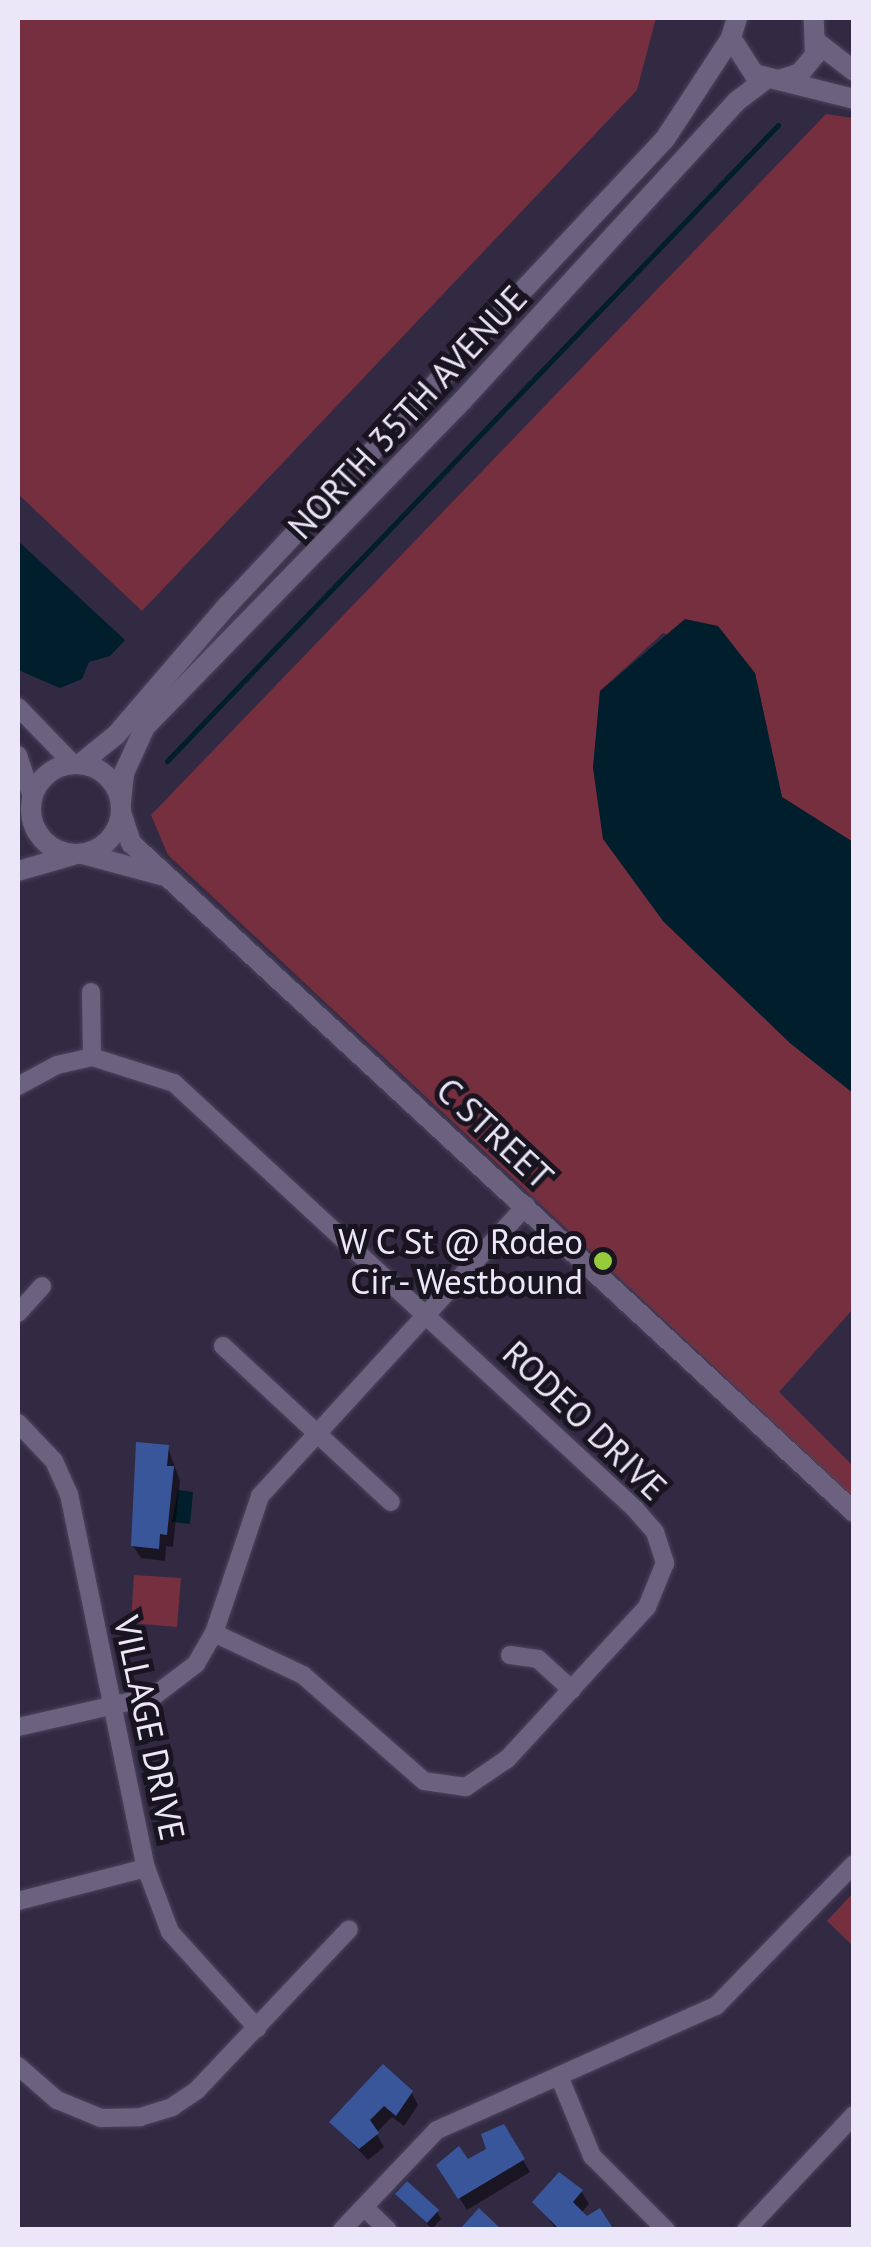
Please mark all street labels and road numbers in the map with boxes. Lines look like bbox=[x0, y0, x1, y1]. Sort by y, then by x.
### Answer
street label: NORTH 35TH AVENUE bbox=[279, 276, 535, 548]
street label: C STREET bbox=[428, 1068, 562, 1198]
street label: RODEO DRIVE bbox=[495, 1332, 675, 1508]
street label: VILLAGE DRIVE bbox=[106, 1612, 194, 1844]

